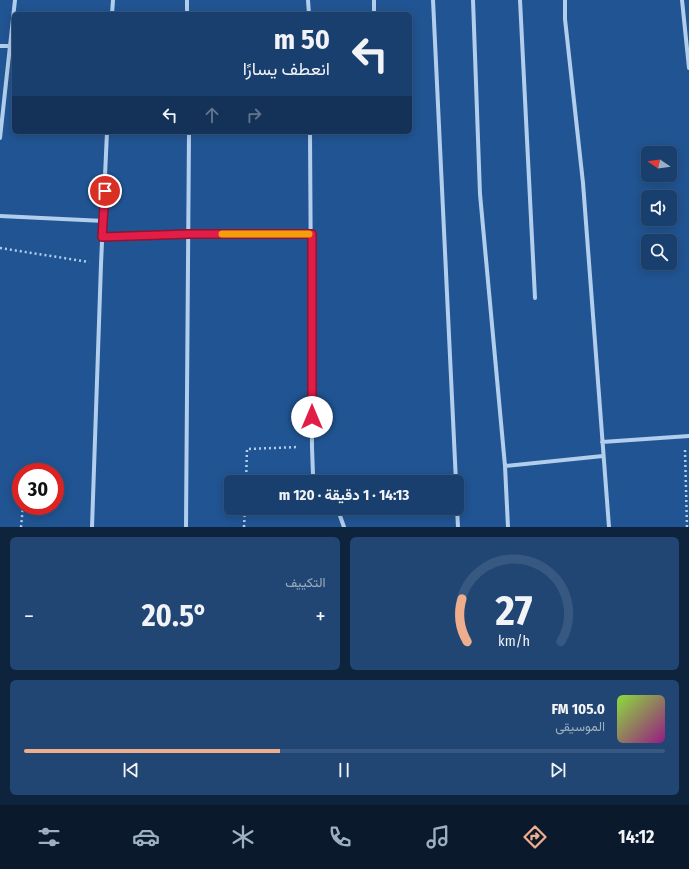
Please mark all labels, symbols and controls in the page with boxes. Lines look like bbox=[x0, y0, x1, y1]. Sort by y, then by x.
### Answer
text: 50 m bbox=[274, 23, 330, 56]
icon: left bbox=[344, 28, 396, 80]
text: انعطف يسارًا bbox=[243, 58, 330, 80]
icon: left bbox=[159, 104, 181, 126]
icon: ahead bbox=[201, 104, 223, 126]
icon: right bbox=[243, 104, 265, 126]
north arrow bbox=[641, 146, 677, 182]
map controls bbox=[641, 146, 677, 270]
pin bbox=[88, 174, 122, 208]
icon: arrive bbox=[94, 180, 116, 202]
button: sound bbox=[641, 190, 677, 226]
button: search bbox=[641, 234, 677, 270]
position arrow bbox=[291, 396, 333, 438]
speed limit sign: 30 bbox=[12, 463, 64, 515]
text: 14:13 · 1 دقيقة · 120 m bbox=[279, 486, 409, 504]
text: التكييف bbox=[285, 575, 326, 590]
text: 27 bbox=[495, 585, 533, 635]
text: 20.5° bbox=[142, 598, 208, 634]
text: − bbox=[24, 603, 34, 630]
text: + bbox=[315, 603, 325, 630]
text: km/h bbox=[498, 632, 530, 649]
text: 105.0 FM bbox=[552, 700, 605, 718]
text: الموسيقى bbox=[555, 719, 605, 734]
icon: previous bbox=[120, 759, 142, 781]
icon: pause bbox=[333, 759, 355, 781]
icon: next bbox=[547, 759, 569, 781]
icon: filters bbox=[35, 823, 63, 851]
icon: car bbox=[132, 823, 160, 851]
icon: climate bbox=[229, 823, 257, 851]
icon: phone bbox=[326, 823, 354, 851]
icon: music bbox=[424, 823, 452, 851]
icon: directions bbox=[521, 823, 549, 851]
text: 14:12 bbox=[618, 826, 654, 848]

